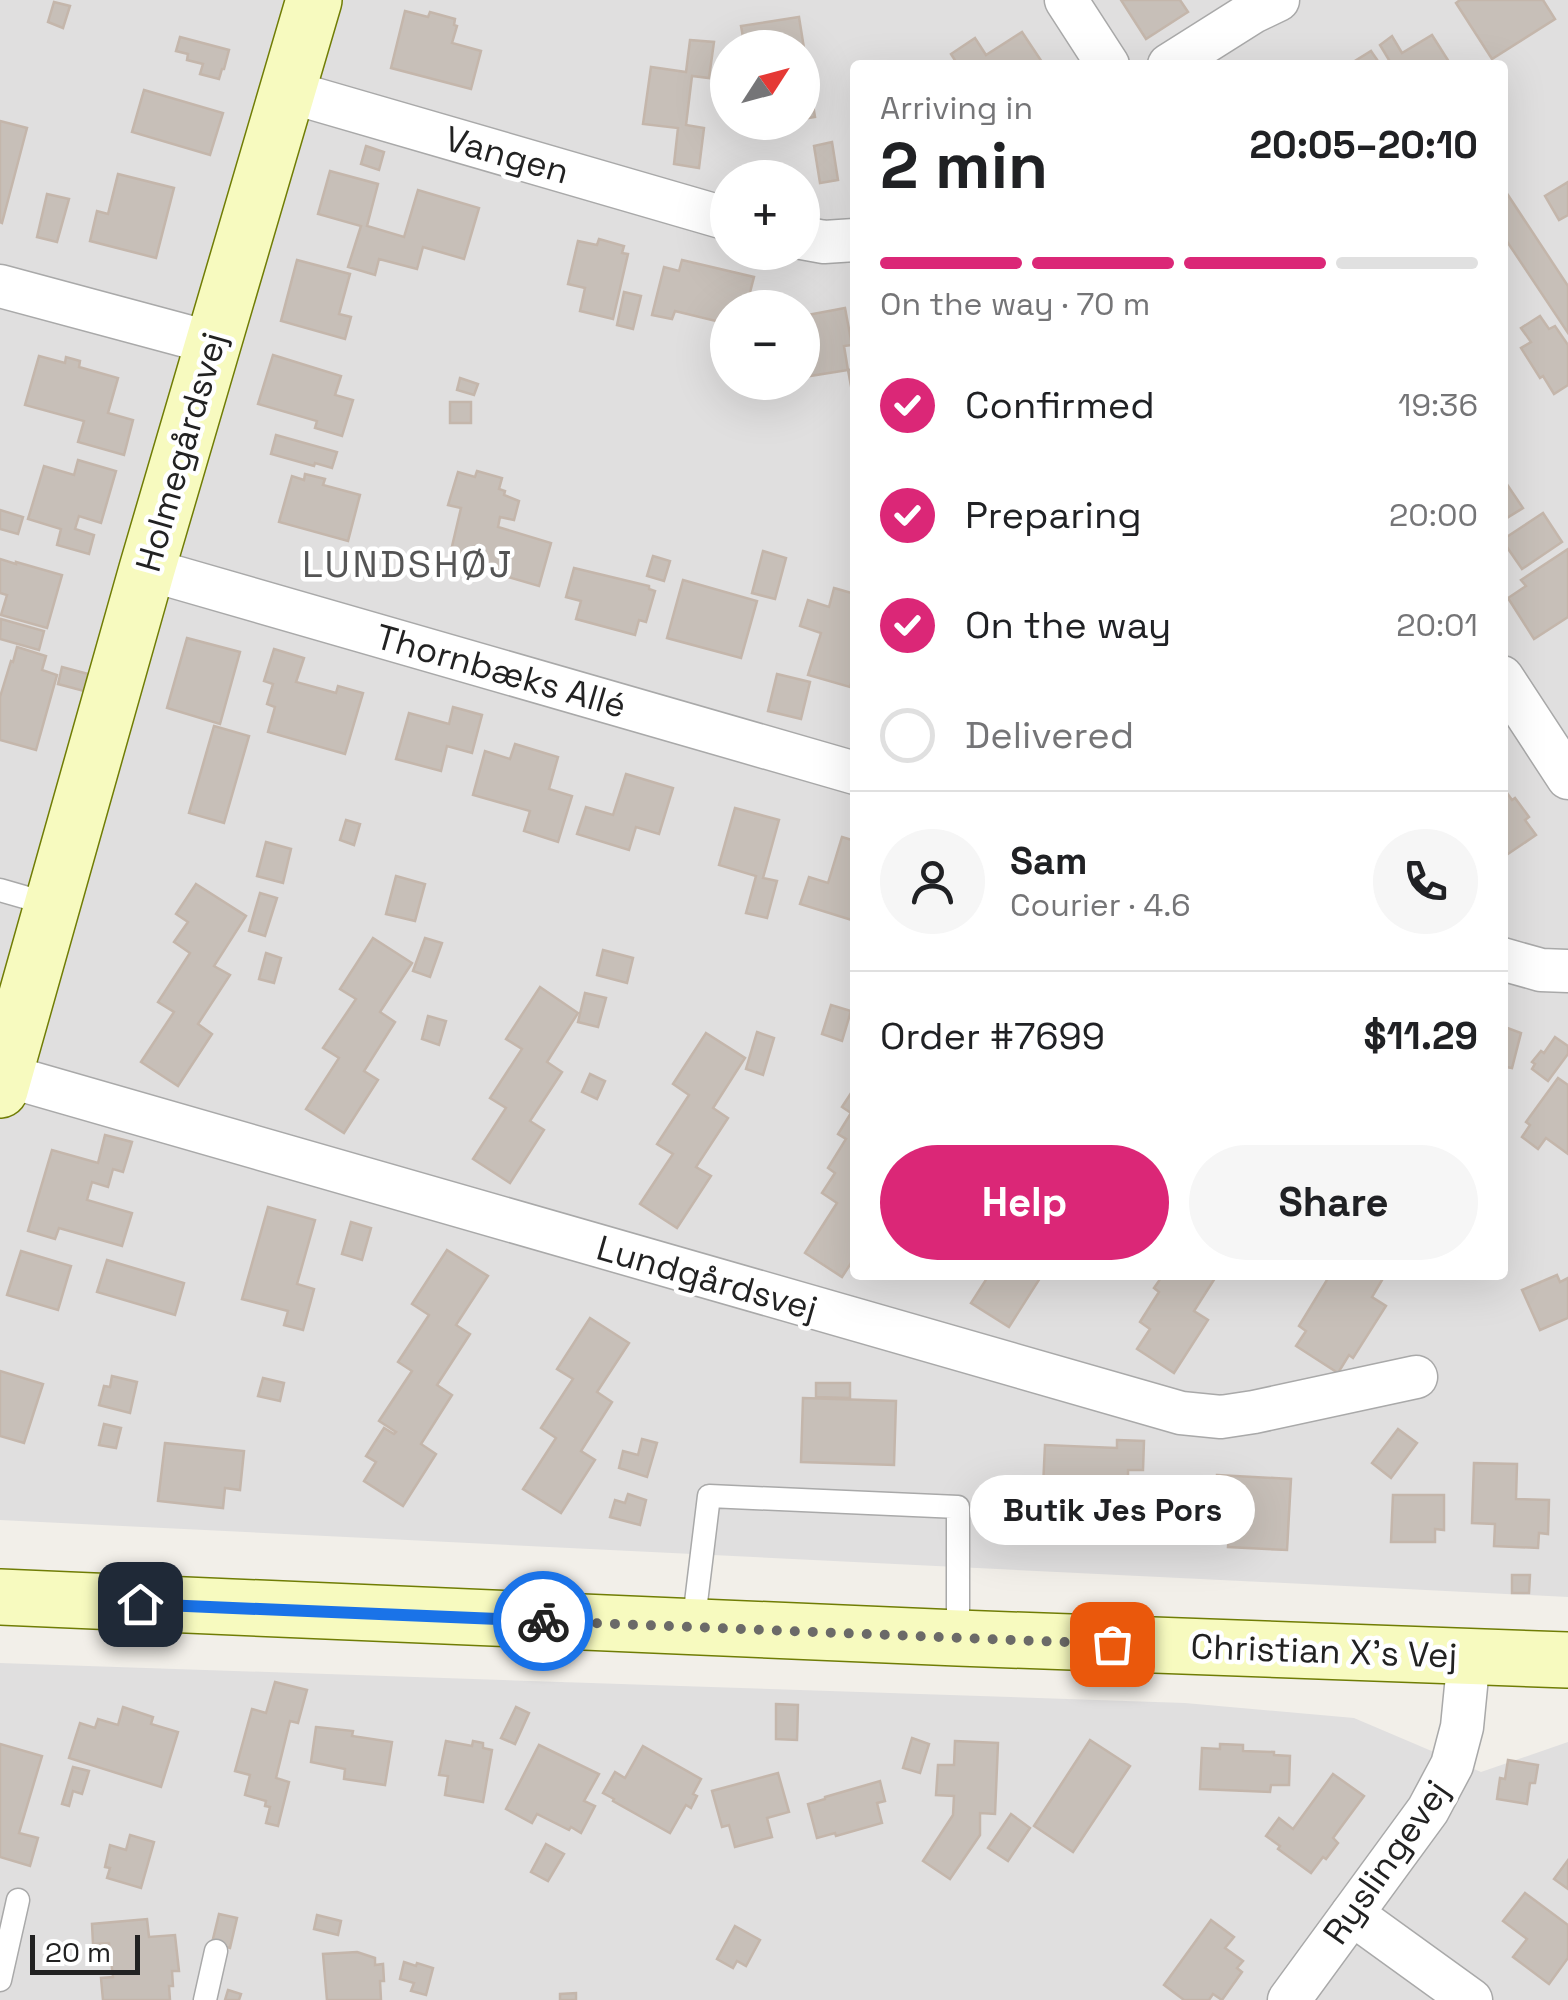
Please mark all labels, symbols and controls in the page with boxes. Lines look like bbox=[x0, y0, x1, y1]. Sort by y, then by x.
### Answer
north arrow bbox=[710, 30, 820, 140]
map controls bbox=[710, 30, 820, 400]
text: Arriving in bbox=[880, 88, 1033, 128]
street label: Vangen bbox=[440, 116, 574, 194]
text: 20:05–20:10 bbox=[1250, 121, 1478, 169]
text: 2 min bbox=[880, 124, 1048, 207]
button: + bbox=[710, 160, 820, 270]
text: On the way · 70 m bbox=[880, 284, 1150, 324]
button: − bbox=[710, 290, 820, 400]
street label: Holmegårdsvej bbox=[126, 327, 236, 577]
icon: check bbox=[880, 378, 935, 433]
text: Confirmed bbox=[965, 381, 1155, 429]
text: 19:36 bbox=[1398, 385, 1478, 425]
icon: check bbox=[880, 488, 935, 543]
text: Preparing bbox=[965, 491, 1142, 539]
text: 20:00 bbox=[1389, 495, 1478, 535]
district label: LUNDSHØJ bbox=[302, 540, 514, 588]
icon: check bbox=[880, 598, 935, 653]
text: On the way bbox=[965, 601, 1171, 649]
text: 20:01 bbox=[1396, 605, 1478, 645]
street label: Thornbæks Allé bbox=[371, 614, 631, 728]
text: Delivered bbox=[965, 711, 1134, 759]
button: person bbox=[880, 829, 985, 934]
button: phone bbox=[1373, 829, 1478, 934]
text: Sam bbox=[1010, 837, 1087, 885]
text: Courier · 4.6 bbox=[1010, 885, 1191, 925]
text: Order #7699 bbox=[880, 1012, 1105, 1060]
text: $11.29 bbox=[1363, 1012, 1478, 1060]
button: Help bbox=[880, 1145, 1169, 1260]
button: Share bbox=[1189, 1145, 1478, 1260]
street label: Lundgårdsvej bbox=[592, 1226, 822, 1330]
callout: Butik Jes Pors bbox=[970, 1474, 1254, 1544]
text: Butik Jes Pors bbox=[1003, 1490, 1222, 1530]
pin bbox=[98, 1562, 183, 1647]
courier bbox=[493, 1571, 593, 1671]
icon: home bbox=[113, 1577, 168, 1632]
icon: bike bbox=[516, 1594, 571, 1649]
pin bbox=[1070, 1602, 1155, 1687]
icon: bag bbox=[1085, 1617, 1140, 1672]
street label: Christian X's Vej bbox=[1190, 1624, 1458, 1678]
street label: Ryslingevej bbox=[1313, 1771, 1459, 1953]
scale bar bbox=[30, 1930, 140, 1974]
text: 20 m bbox=[45, 1934, 111, 1970]

